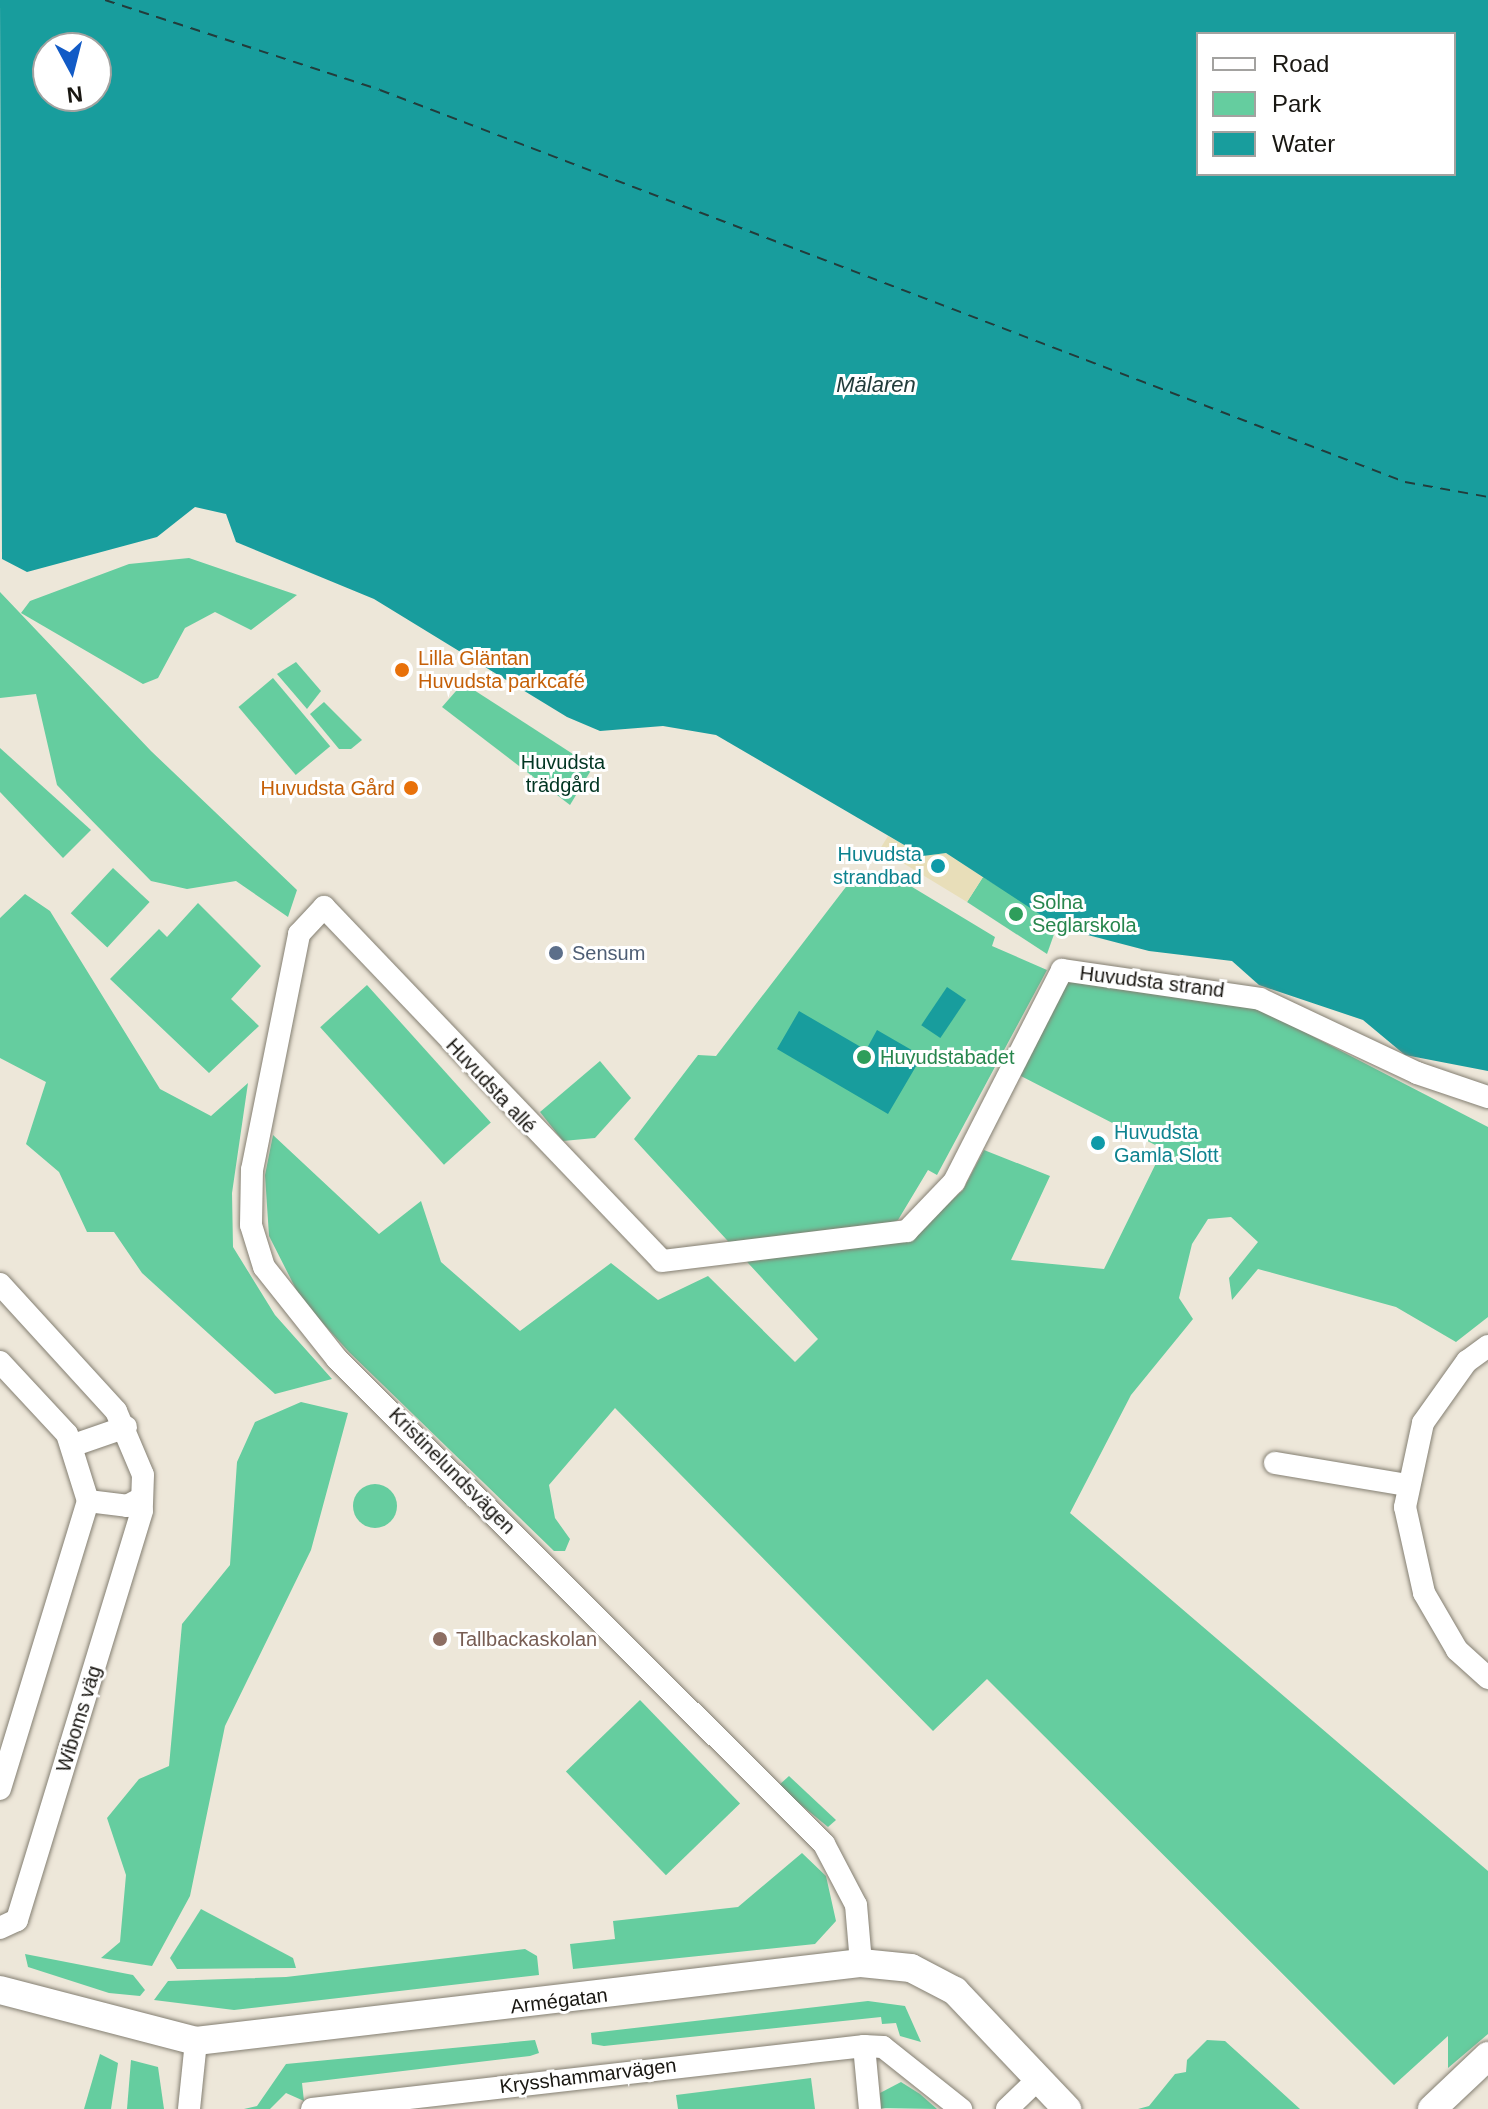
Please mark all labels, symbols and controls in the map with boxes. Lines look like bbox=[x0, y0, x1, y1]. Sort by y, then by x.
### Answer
north arrow bbox=[32, 32, 112, 112]
legend bbox=[1196, 32, 1456, 176]
text: Road bbox=[1272, 50, 1329, 77]
text: N bbox=[65, 81, 84, 108]
text: Park bbox=[1272, 90, 1321, 117]
text: Water bbox=[1272, 130, 1335, 157]
water label: Mälaren bbox=[836, 372, 916, 398]
place label: Lilla Gläntan Huvudsta parkcafé bbox=[418, 646, 585, 693]
marker: Lilla Gläntan Huvudsta parkcafé bbox=[393, 661, 411, 679]
park label: Huvudsta trädgård bbox=[521, 750, 605, 797]
place label: Huvudsta Gård bbox=[260, 776, 395, 800]
marker: Huvudsta Gård bbox=[402, 779, 420, 797]
place label: Huvudsta strandbad bbox=[833, 842, 922, 889]
marker: Huvudsta strandbad bbox=[929, 857, 947, 875]
place label: Solna Seglarskola bbox=[1032, 890, 1137, 937]
marker: Solna Seglarskola bbox=[1007, 905, 1025, 923]
place label: Sensum bbox=[572, 941, 645, 965]
marker: Sensum bbox=[547, 944, 565, 962]
street label: Huvudsta strand bbox=[1078, 961, 1226, 1003]
street label: Huvudsta allé bbox=[441, 1034, 541, 1138]
place label: Huvudstabadet bbox=[880, 1045, 1015, 1069]
marker: Huvudstabadet bbox=[855, 1048, 873, 1066]
place label: Huvudsta Gamla Slott bbox=[1114, 1120, 1218, 1167]
marker: Huvudsta Gamla Slott bbox=[1089, 1134, 1107, 1152]
street label: Kristinelundsvägen bbox=[384, 1403, 520, 1539]
place label: Tallbackaskolan bbox=[456, 1627, 597, 1651]
marker: Tallbackaskolan bbox=[431, 1630, 449, 1648]
street label: Wiboms väg bbox=[51, 1663, 107, 1775]
street label: Armégatan bbox=[509, 1983, 609, 2019]
street label: Krysshammarvägen bbox=[498, 2053, 678, 2099]

